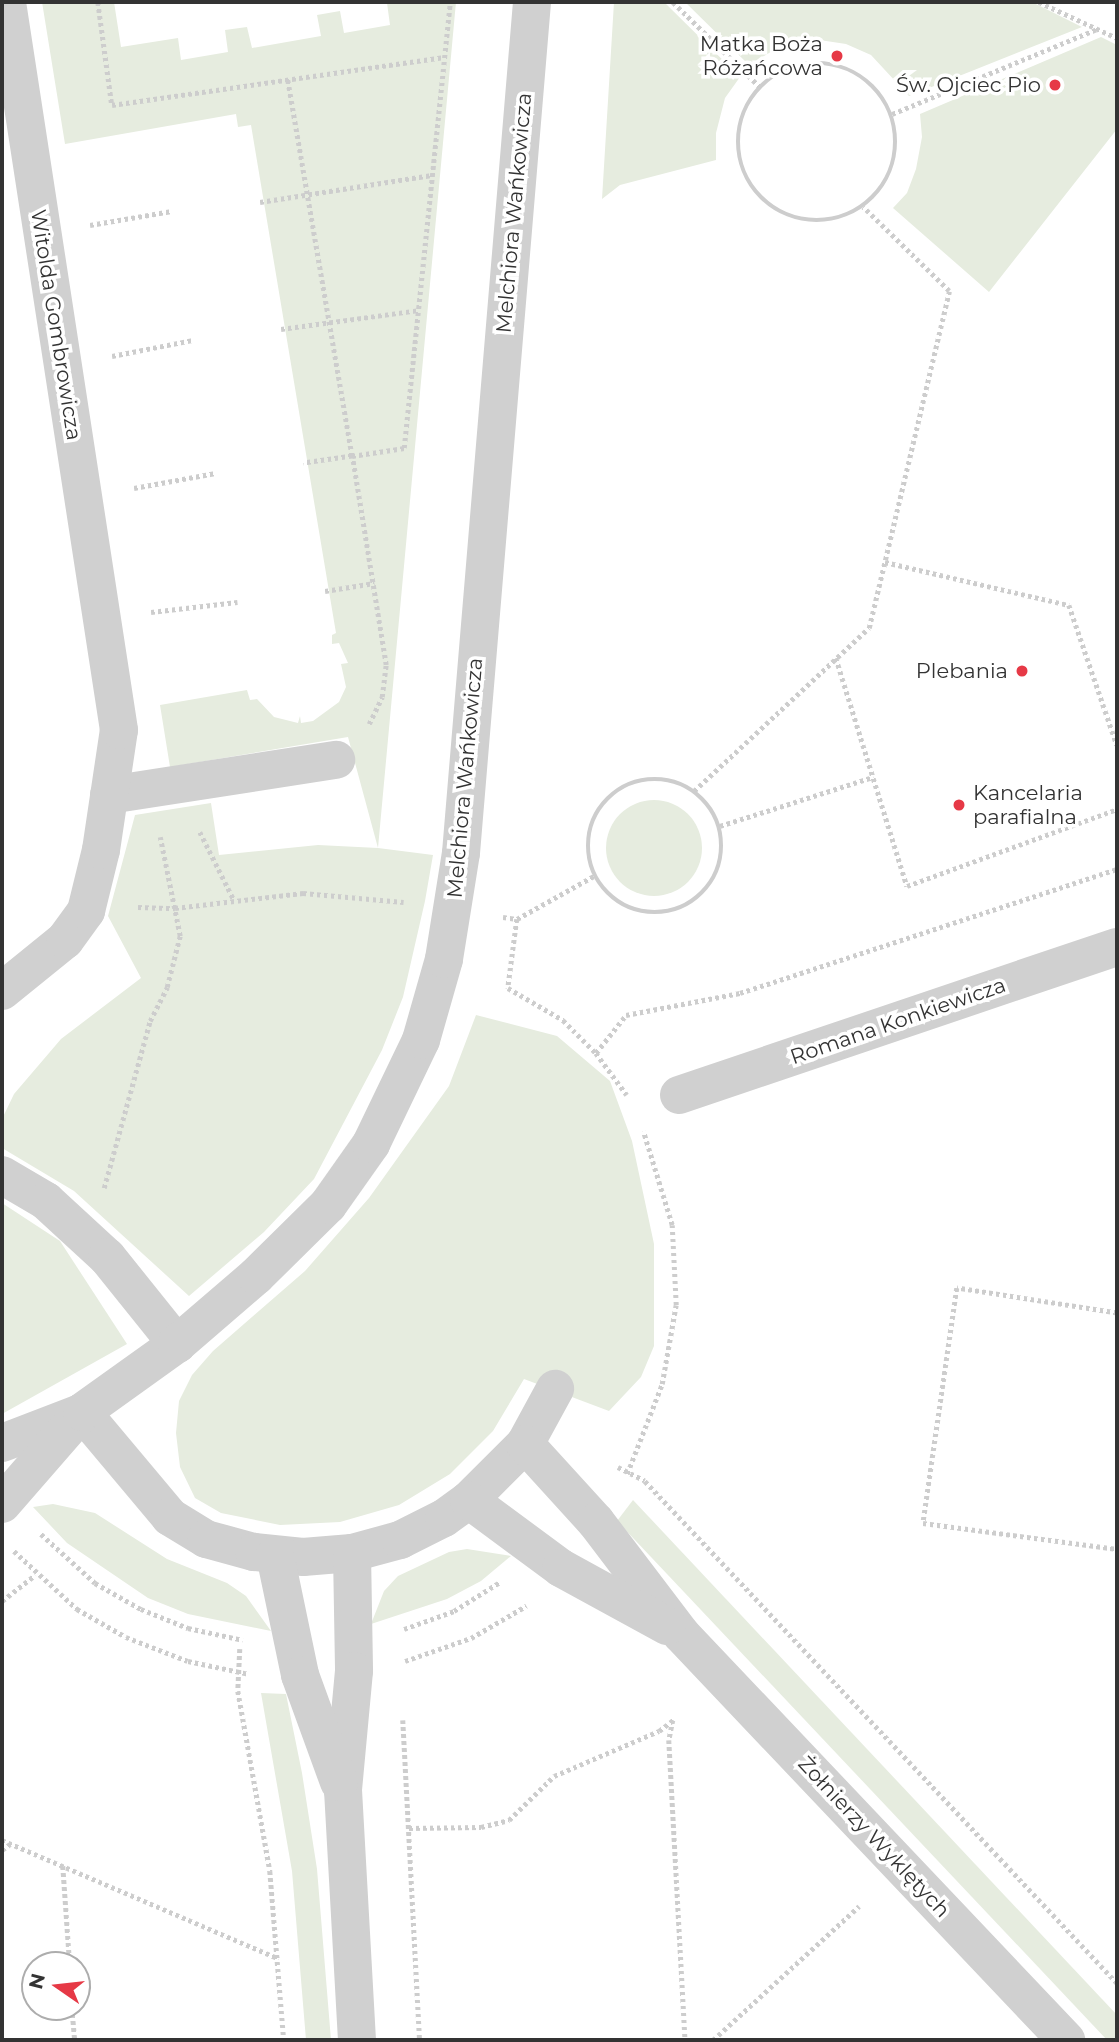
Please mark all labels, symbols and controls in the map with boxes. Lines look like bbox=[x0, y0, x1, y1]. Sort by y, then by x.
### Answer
place label: Matka Boża Różańcowa bbox=[700, 31, 823, 81]
marker: Matka Boża Różańcowa bbox=[829, 48, 845, 64]
place label: Św. Ojciec Pio bbox=[896, 72, 1041, 98]
marker: Św. Ojciec Pio bbox=[1047, 77, 1063, 93]
street label: Melchiora Wańkowicza bbox=[491, 92, 537, 334]
street label: Witolda Gombrowicza bbox=[25, 208, 87, 442]
street label: Melchiora Wańkowicza bbox=[442, 657, 488, 899]
place label: Plebania bbox=[916, 658, 1008, 684]
marker: Plebania bbox=[1014, 663, 1030, 679]
place label: Kancelaria parafialna bbox=[973, 780, 1083, 830]
marker: Kancelaria parafialna bbox=[951, 797, 967, 813]
street label: Romana Konkiewicza bbox=[787, 972, 1009, 1070]
street label: Żołnierzy Wyklętych bbox=[793, 1751, 955, 1923]
north arrow bbox=[21, 1951, 91, 2021]
text: N bbox=[24, 1971, 50, 1992]

